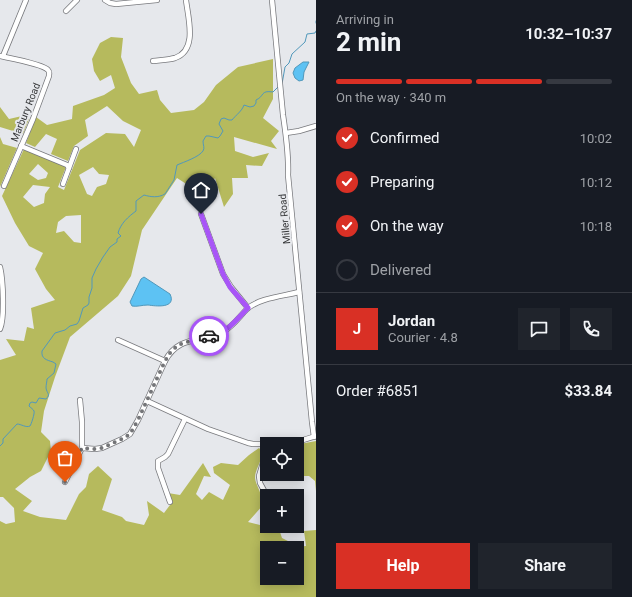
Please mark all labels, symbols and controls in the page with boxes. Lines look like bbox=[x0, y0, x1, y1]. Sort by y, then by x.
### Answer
text: Arriving in bbox=[336, 12, 394, 27]
text: 10:32–10:37 bbox=[525, 25, 612, 43]
text: 2 min bbox=[336, 27, 401, 57]
street label: Marbury Road bbox=[9, 81, 42, 143]
text: On the way · 340 m bbox=[336, 90, 446, 105]
icon: check bbox=[336, 127, 358, 149]
text: Confirmed bbox=[370, 129, 440, 147]
text: 10:02 bbox=[580, 131, 612, 146]
icon: check bbox=[336, 171, 358, 193]
pin bbox=[184, 173, 218, 214]
text: Preparing bbox=[370, 173, 434, 191]
text: 10:12 bbox=[580, 175, 612, 190]
icon: home bbox=[190, 179, 212, 201]
street label: Miller Road bbox=[277, 193, 292, 244]
icon: check bbox=[336, 215, 358, 237]
text: On the way bbox=[370, 217, 444, 235]
text: 10:18 bbox=[580, 219, 612, 234]
text: Delivered bbox=[370, 261, 432, 279]
button: chat bbox=[518, 308, 560, 350]
button: phone bbox=[570, 308, 612, 350]
text: Jordan bbox=[388, 312, 435, 330]
courier bbox=[189, 316, 229, 356]
text: J bbox=[353, 320, 361, 338]
icon: car bbox=[198, 325, 220, 347]
text: Courier · 4.8 bbox=[388, 330, 458, 345]
text: Order #6851 bbox=[336, 382, 419, 400]
text: $33.84 bbox=[565, 382, 612, 400]
map controls bbox=[260, 437, 304, 585]
button: locate bbox=[260, 437, 304, 481]
pin bbox=[48, 441, 82, 482]
icon: bag bbox=[54, 447, 76, 469]
button: + bbox=[260, 489, 304, 533]
button: − bbox=[260, 541, 304, 585]
button: Help bbox=[336, 543, 470, 589]
button: Share bbox=[478, 543, 612, 589]

